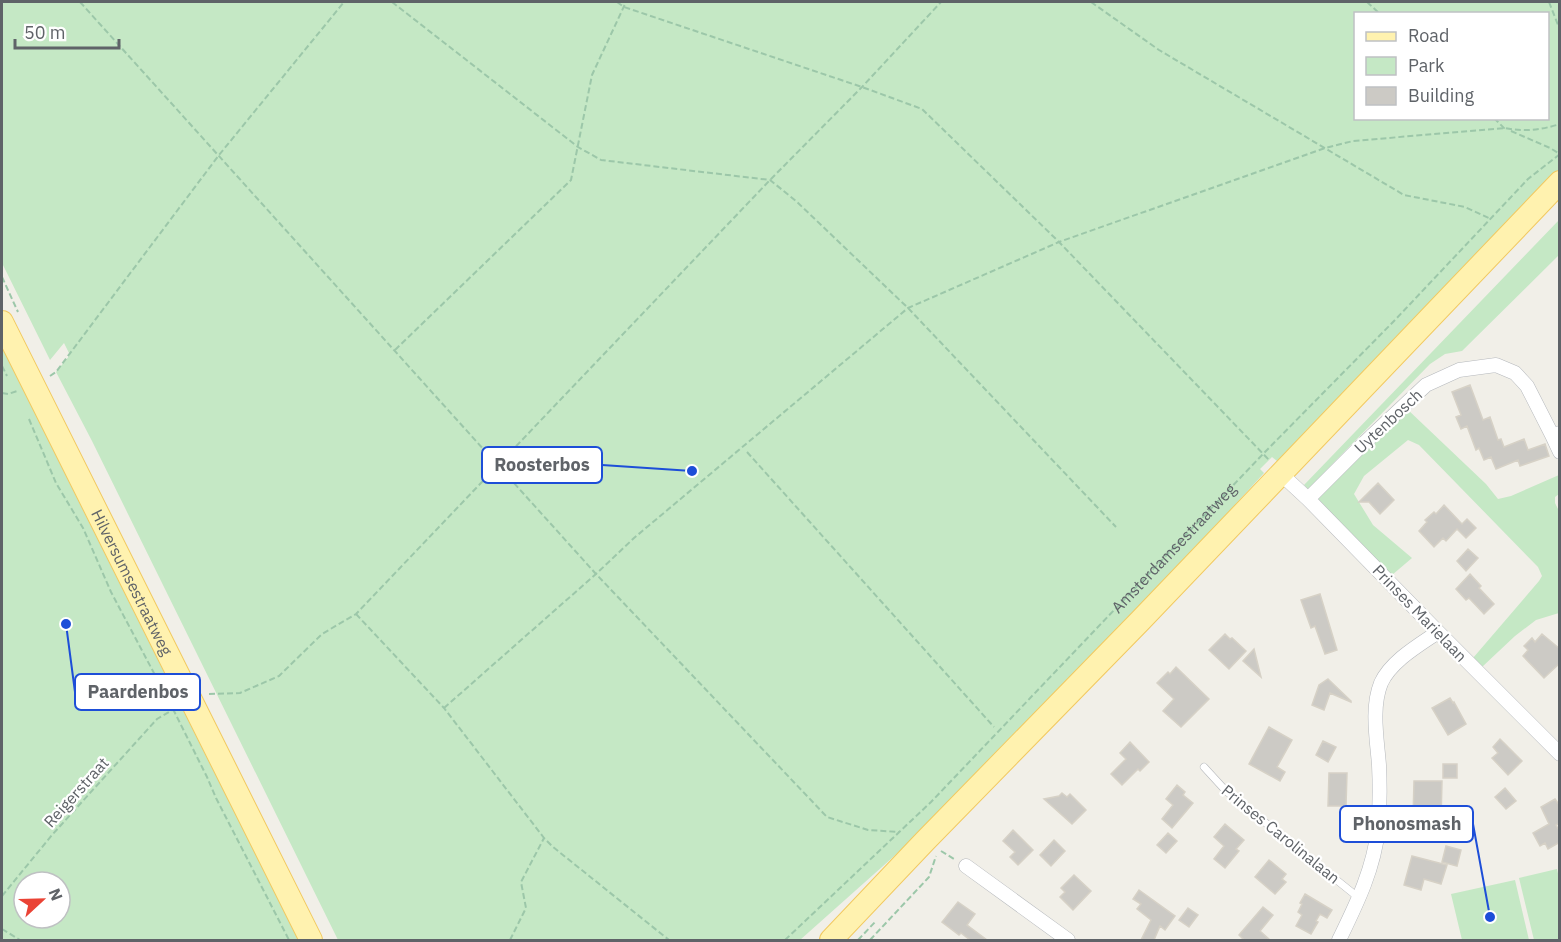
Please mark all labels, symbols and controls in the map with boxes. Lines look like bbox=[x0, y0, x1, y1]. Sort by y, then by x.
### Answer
scale bar bbox=[15, 12, 118, 50]
legend bbox=[1354, 12, 1549, 120]
text: 50 m bbox=[24, 21, 66, 44]
text: Road bbox=[1408, 24, 1449, 47]
text: Park bbox=[1408, 54, 1445, 77]
text: Building bbox=[1408, 84, 1475, 107]
street label: Uytenbosch bbox=[1350, 385, 1426, 457]
callout: Roosterbos bbox=[482, 447, 602, 483]
text: Roosterbos bbox=[494, 453, 590, 476]
street label: Amsterdamsestraatweg bbox=[1107, 479, 1240, 617]
street label: Hilversumsestraatweg bbox=[87, 506, 177, 659]
street label: Prinses Marielaan bbox=[1369, 560, 1471, 666]
callout: Paardenbos bbox=[75, 674, 200, 710]
text: Paardenbos bbox=[87, 680, 189, 703]
street label: Reigerstraat bbox=[39, 753, 113, 831]
street label: Prinses Carolinalaan bbox=[1218, 780, 1344, 888]
callout: Phonosmash bbox=[1340, 806, 1473, 842]
text: Phonosmash bbox=[1353, 812, 1461, 835]
north arrow bbox=[12, 870, 72, 930]
text: N bbox=[44, 885, 67, 904]

